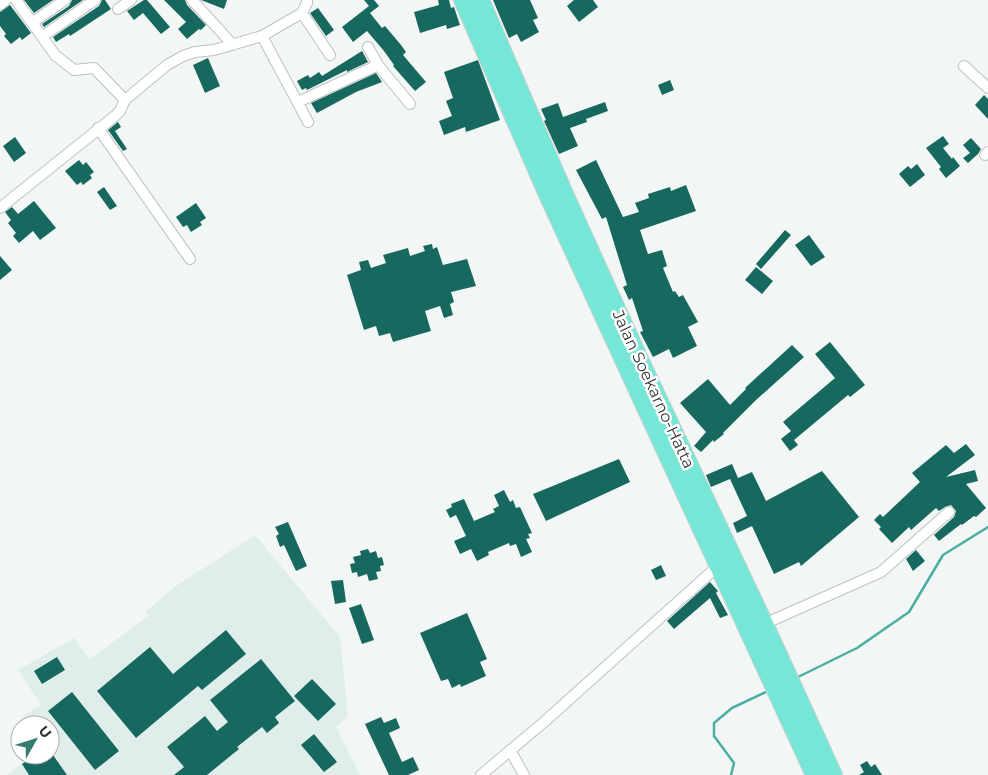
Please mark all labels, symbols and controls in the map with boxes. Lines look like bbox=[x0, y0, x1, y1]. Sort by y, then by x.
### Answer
street label: Jalan Soekarno-Hatta bbox=[608, 306, 699, 471]
north arrow bbox=[10, 715, 60, 765]
text: U bbox=[35, 722, 56, 742]

